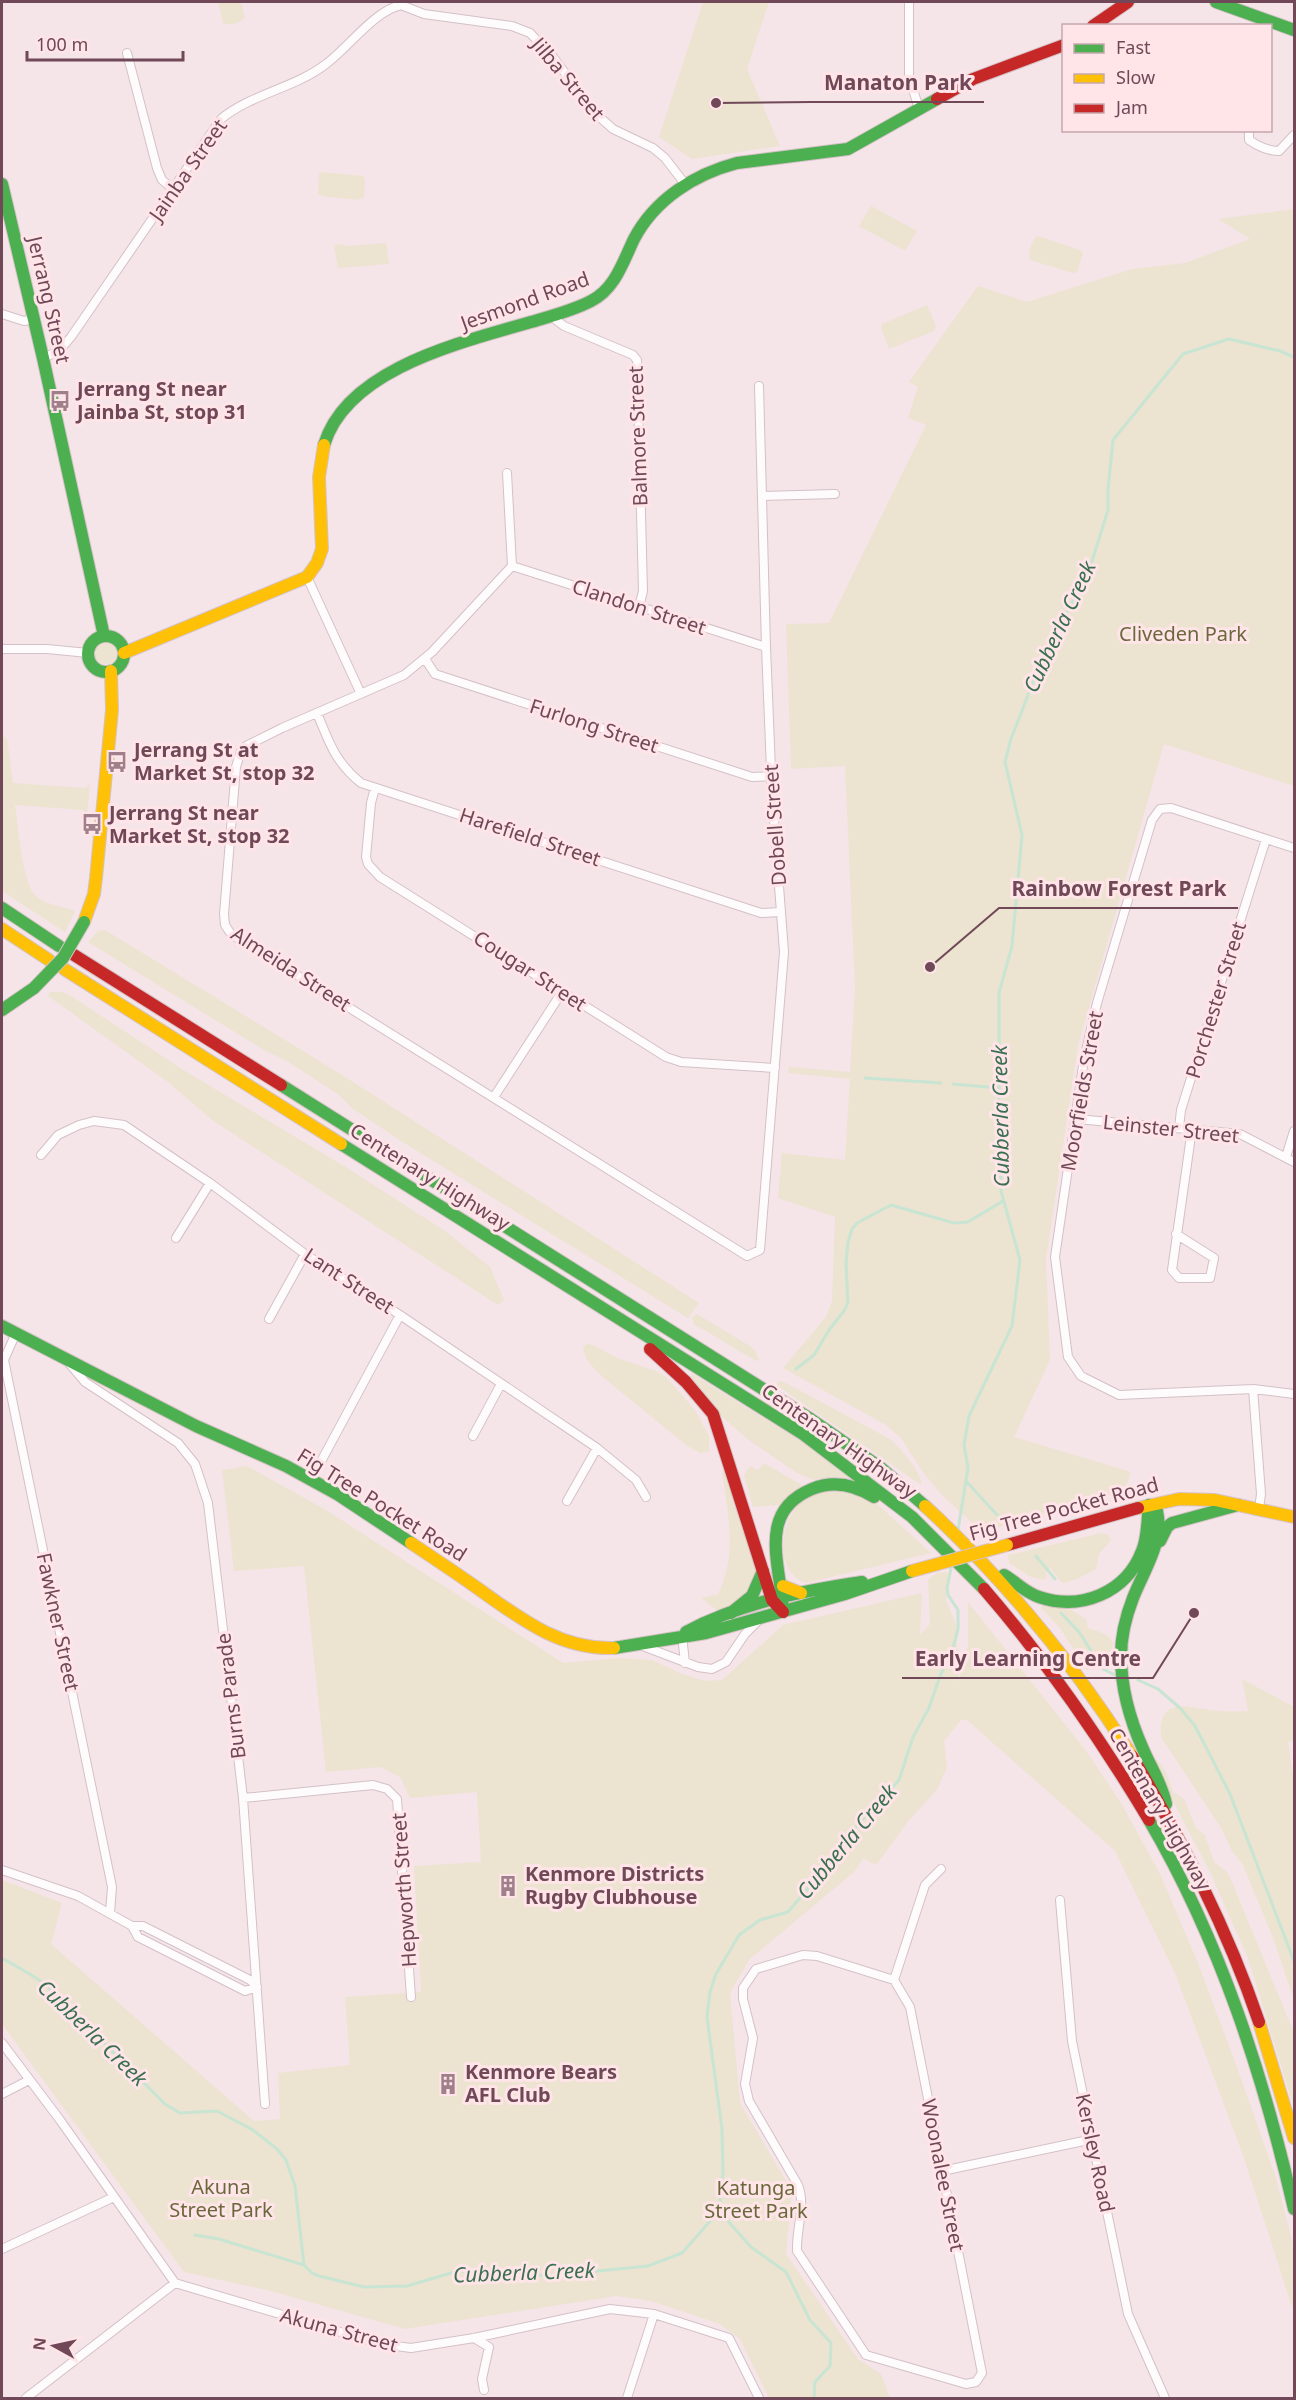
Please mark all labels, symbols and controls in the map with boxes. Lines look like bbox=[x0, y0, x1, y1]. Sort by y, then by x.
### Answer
scale bar bbox=[27, 24, 183, 62]
legend bbox=[1062, 24, 1272, 132]
street label: Jilba Street bbox=[525, 30, 611, 126]
text: 100 m bbox=[36, 32, 88, 56]
text: Fast bbox=[1116, 35, 1151, 59]
callout: Manaton Park bbox=[812, 63, 984, 102]
text: Slow bbox=[1116, 65, 1155, 89]
text: Manaton Park bbox=[824, 68, 973, 96]
text: Jam bbox=[1114, 95, 1148, 119]
street label: Jainba Street bbox=[141, 113, 233, 228]
street label: Jerrang Street bbox=[21, 232, 77, 366]
street label: Jesmond Road bbox=[455, 265, 593, 337]
street label: Balmore Street bbox=[622, 365, 653, 507]
place label: Jerrang St near Jainba St, stop 31 bbox=[75, 375, 247, 425]
bus stop icon: Jerrang St near Jainba St, stop 31 bbox=[48, 389, 72, 413]
water label: Cubberla Creek bbox=[1016, 555, 1102, 697]
street label: Clandon Street bbox=[569, 572, 710, 641]
park label: Cliveden Park bbox=[1119, 620, 1247, 647]
street label: Furlong Street bbox=[526, 692, 662, 759]
place label: Jerrang St at Market St, stop 32 bbox=[132, 736, 315, 786]
bus stop icon: Jerrang St at Market St, stop 32 bbox=[105, 750, 129, 774]
street label: Dobell Street bbox=[757, 763, 792, 887]
place label: Jerrang St near Market St, stop 32 bbox=[107, 799, 290, 849]
street label: Harefield Street bbox=[456, 801, 604, 872]
bus stop icon: Jerrang St near Market St, stop 32 bbox=[80, 812, 104, 836]
callout: Rainbow Forest Park bbox=[999, 869, 1238, 908]
text: Rainbow Forest Park bbox=[1012, 874, 1227, 902]
street label: Porchester Street bbox=[1179, 918, 1252, 1082]
street label: Almeida Street bbox=[226, 920, 356, 1017]
street label: Cougar Street bbox=[468, 924, 592, 1017]
street label: Moorfields Street bbox=[1054, 1009, 1109, 1173]
water label: Cubberla Creek bbox=[985, 1043, 1015, 1187]
street label: Leinster Street bbox=[1102, 1108, 1240, 1149]
street label: Centenary Highway bbox=[345, 1116, 516, 1237]
street label: Lant Street bbox=[299, 1241, 400, 1320]
street label: Centenary Highway bbox=[756, 1377, 923, 1505]
street label: Fig Tree Pocket Road bbox=[292, 1441, 472, 1568]
street label: Fig Tree Pocket Road bbox=[966, 1470, 1162, 1547]
street label: Fawkner Street bbox=[31, 1550, 86, 1694]
street label: Burns Parade bbox=[209, 1632, 252, 1761]
callout: Early Learning Centre bbox=[902, 1639, 1153, 1678]
text: Early Learning Centre bbox=[915, 1644, 1141, 1672]
street label: Centenary Highway bbox=[1103, 1722, 1218, 1896]
water label: Cubberla Creek bbox=[790, 1777, 904, 1905]
street label: Hepworth Street bbox=[385, 1812, 422, 1968]
place label: Kenmore Districts Rugby Clubhouse bbox=[525, 1860, 704, 1910]
building icon: Kenmore Districts Rugby Clubhouse bbox=[496, 1874, 520, 1898]
water label: Cubberla Creek bbox=[32, 1973, 155, 2093]
place label: Kenmore Bears AFL Club bbox=[465, 2058, 617, 2108]
building icon: Kenmore Bears AFL Club bbox=[436, 2072, 460, 2096]
street label: Kersley Road bbox=[1070, 2091, 1121, 2215]
street label: Woonalee Street bbox=[915, 2096, 972, 2253]
park label: Akuna Street Park bbox=[169, 2173, 273, 2223]
park label: Katunga Street Park bbox=[704, 2174, 808, 2224]
water label: Cubberla Creek bbox=[452, 2255, 597, 2288]
street label: Akuna Street bbox=[277, 2301, 401, 2358]
north arrow bbox=[24, 2316, 84, 2376]
text: N bbox=[27, 2336, 51, 2352]

